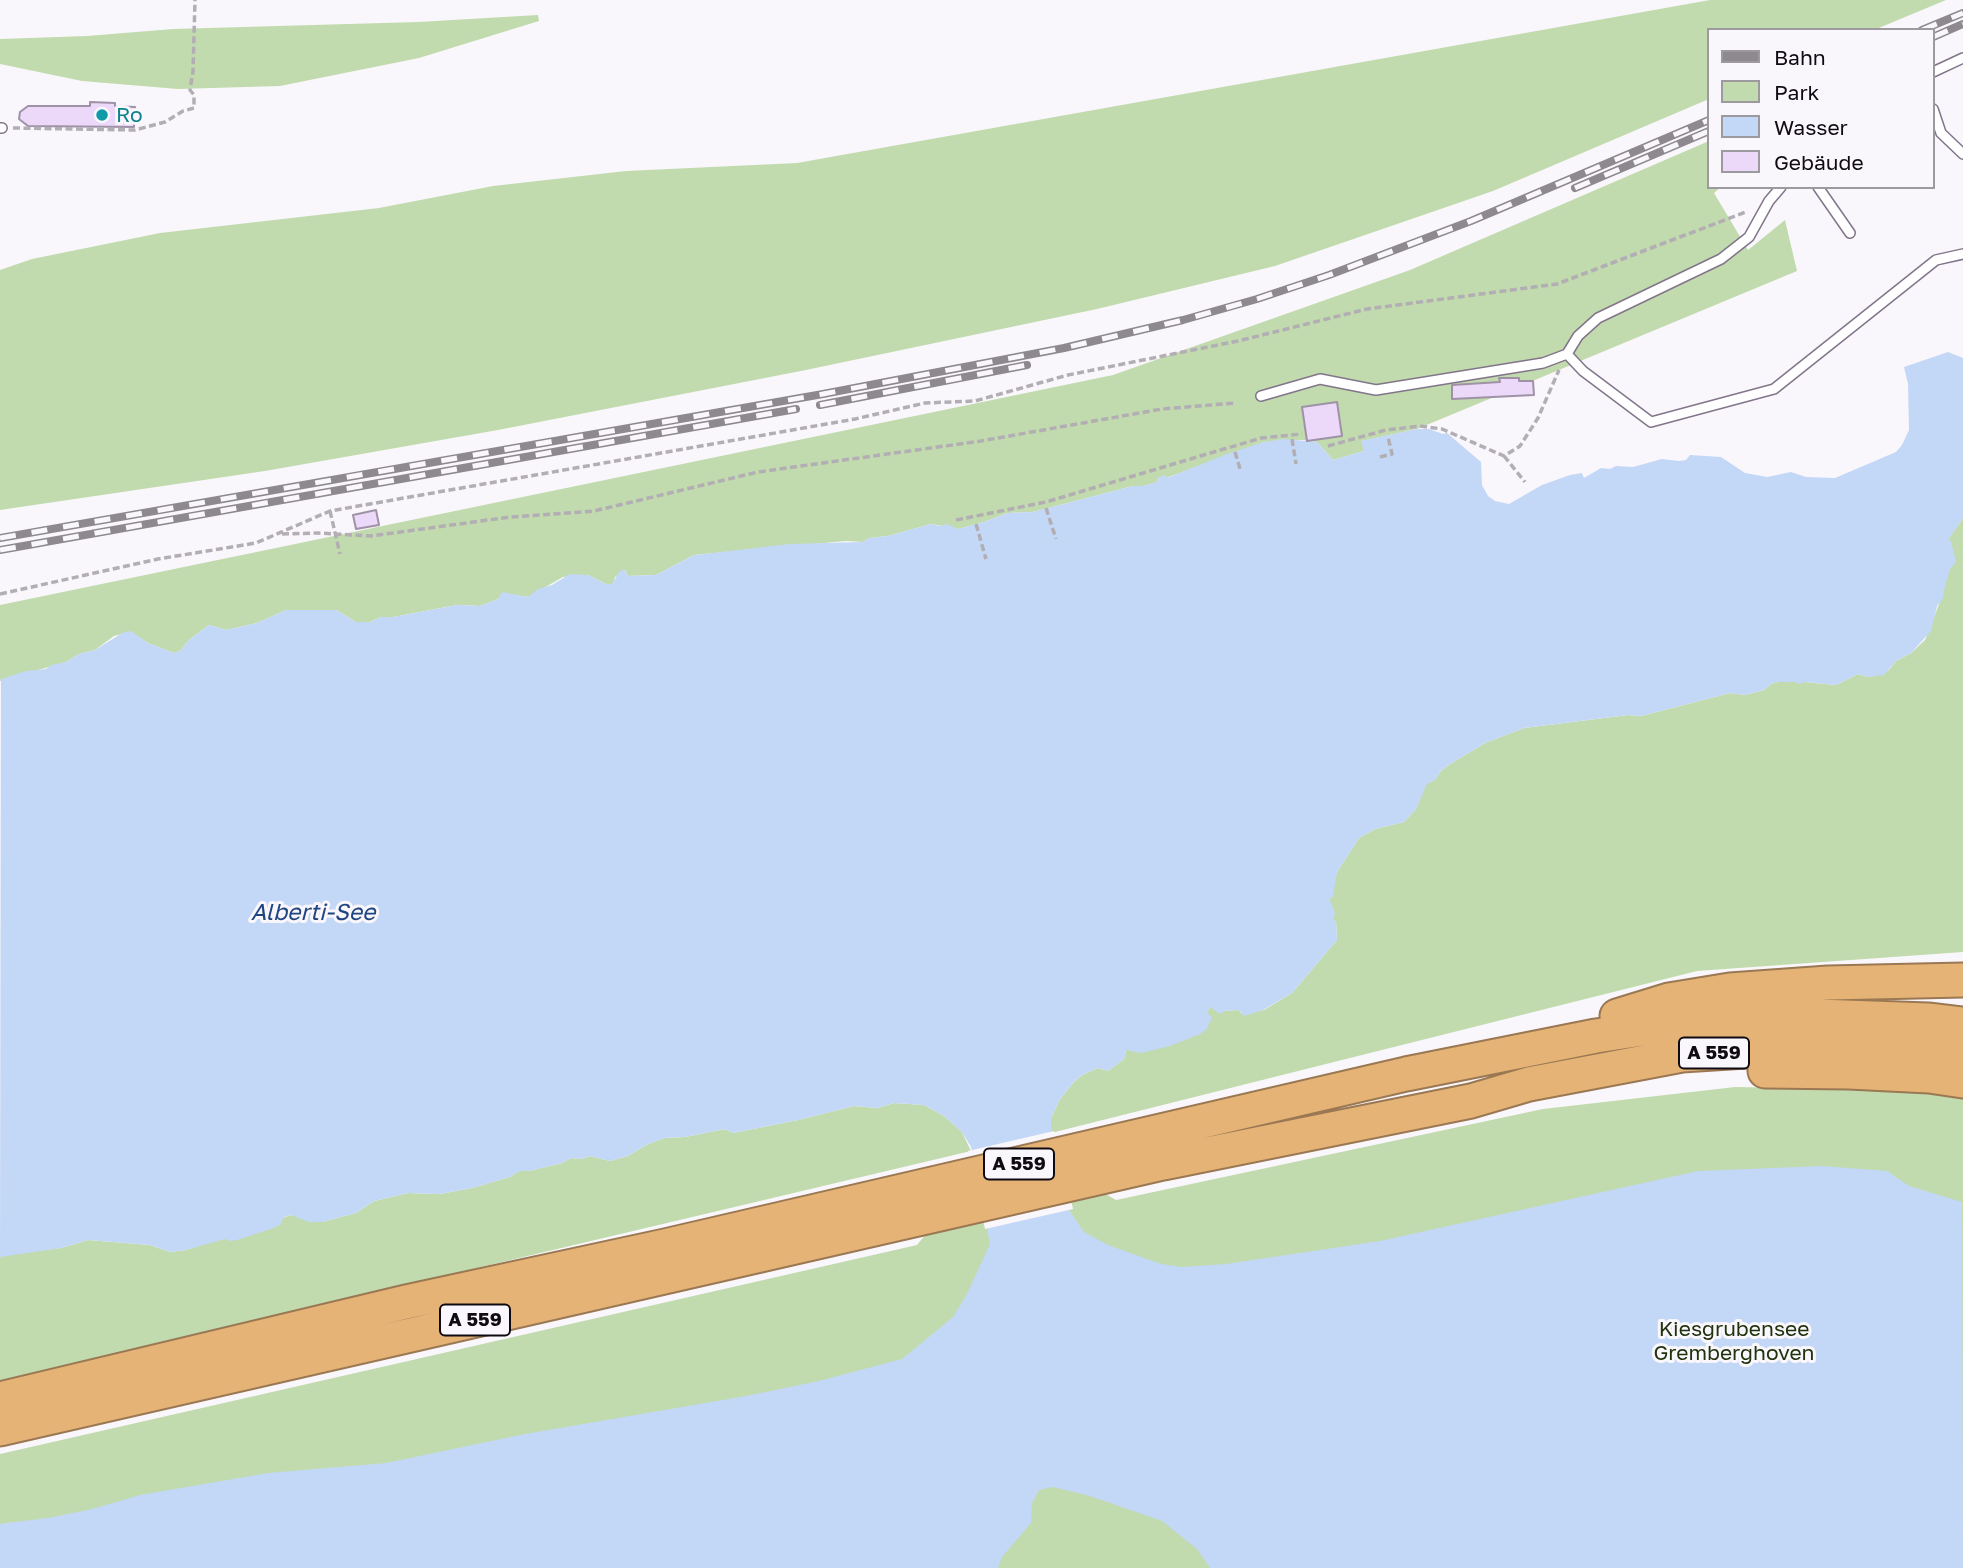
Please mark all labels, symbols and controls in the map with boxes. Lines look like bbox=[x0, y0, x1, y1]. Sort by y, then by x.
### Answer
legend bbox=[1708, 28, 1935, 189]
text: Bahn bbox=[1774, 44, 1826, 70]
text: Park bbox=[1774, 79, 1819, 105]
place label: Ro bbox=[116, 102, 143, 128]
marker: Ro bbox=[94, 107, 110, 123]
text: Wasser bbox=[1774, 114, 1848, 140]
text: Gebäude bbox=[1774, 149, 1864, 175]
water label: Alberti-See bbox=[251, 899, 375, 927]
road number: A 559 bbox=[1679, 1037, 1749, 1068]
road number: A 559 bbox=[984, 1148, 1054, 1180]
road number: A 559 bbox=[440, 1304, 510, 1336]
park label: Kiesgrubensee Gremberghoven bbox=[1653, 1316, 1815, 1366]

